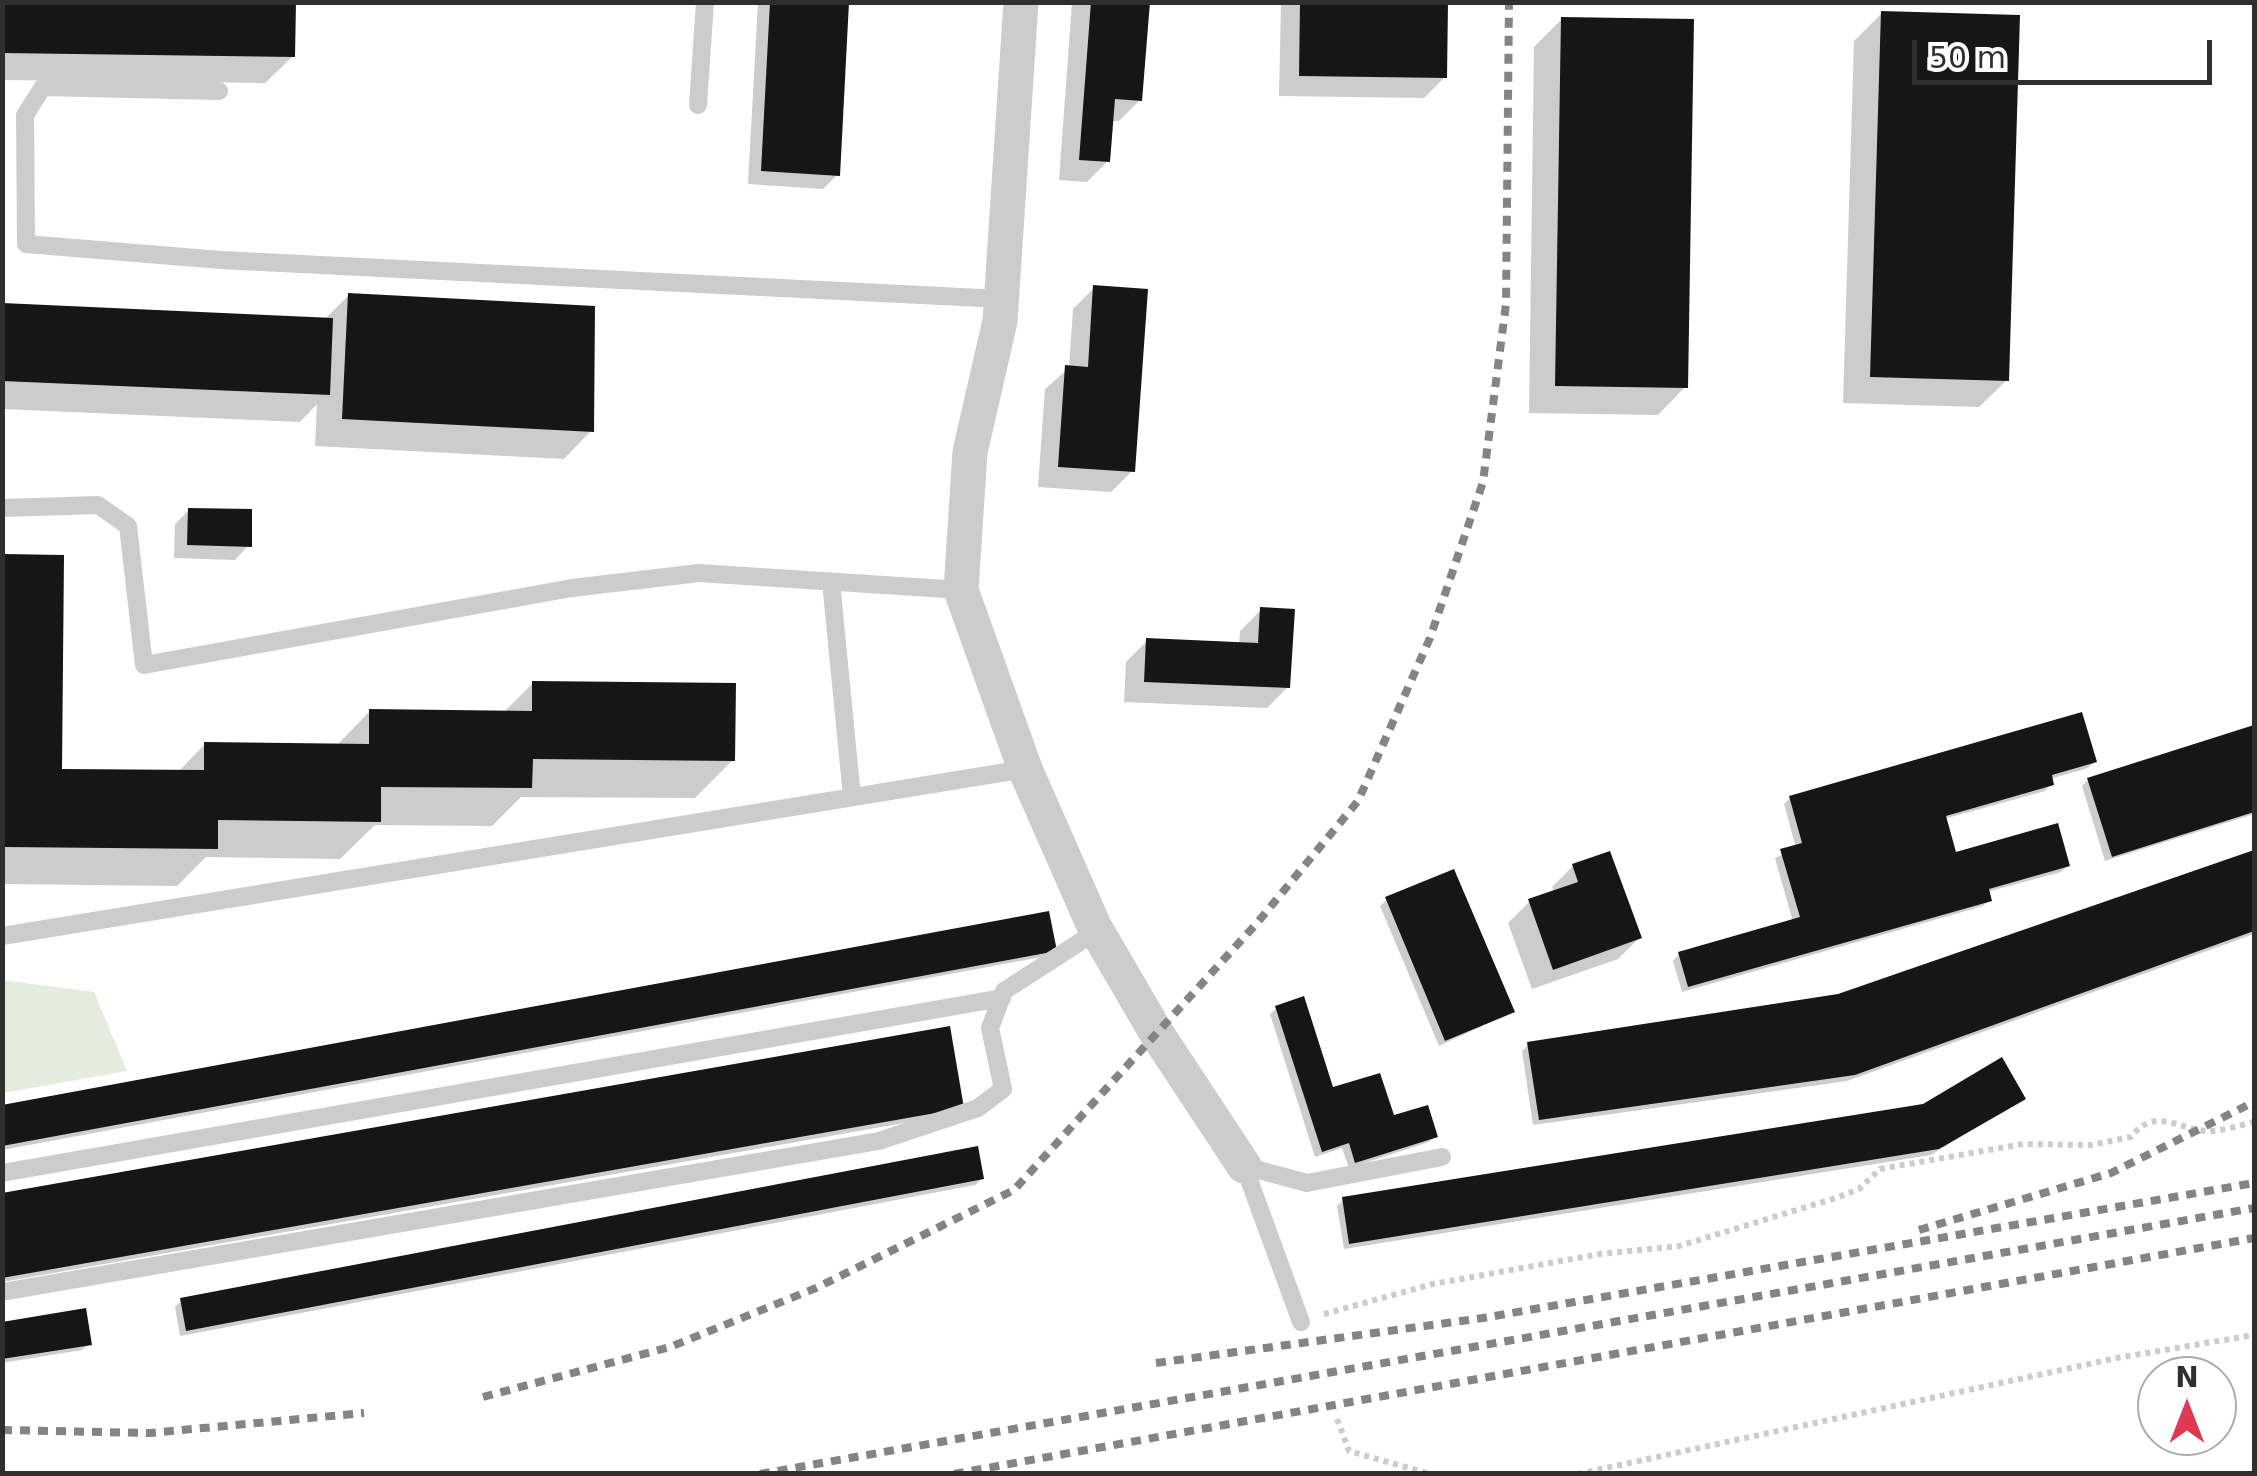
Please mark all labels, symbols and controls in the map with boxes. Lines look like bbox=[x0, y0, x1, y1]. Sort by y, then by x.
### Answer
scale bar bbox=[1917, 20, 2217, 82]
text: 50 m bbox=[1929, 40, 2006, 75]
north arrow bbox=[2137, 1356, 2237, 1456]
text: N bbox=[2175, 1361, 2199, 1394]

